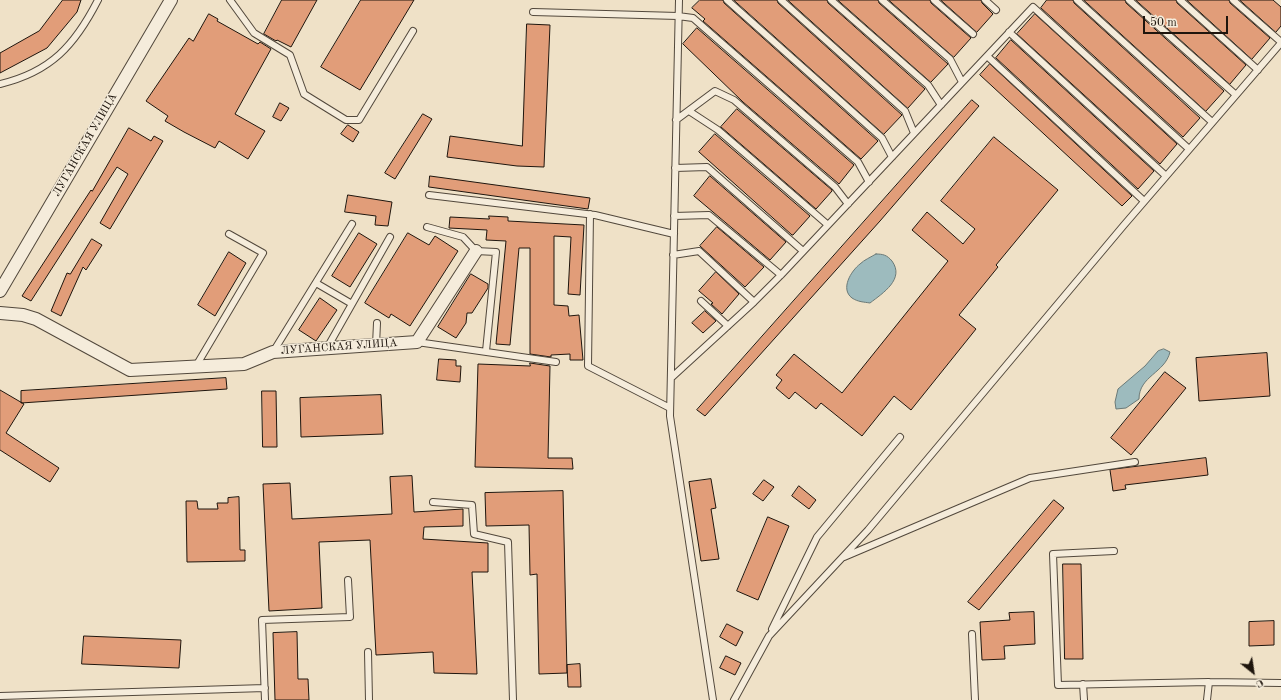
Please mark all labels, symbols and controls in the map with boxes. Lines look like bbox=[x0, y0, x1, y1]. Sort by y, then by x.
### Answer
scale bar bbox=[1145, 8, 1230, 34]
text: 50 m bbox=[1150, 17, 1177, 29]
street label: ЛУГАНСКАЯ УЛИЦА bbox=[50, 91, 120, 199]
street label: ЛУГАНСКАЯ УЛИЦА bbox=[280, 336, 398, 358]
north arrow bbox=[1233, 652, 1273, 692]
text: С bbox=[1253, 676, 1265, 689]

